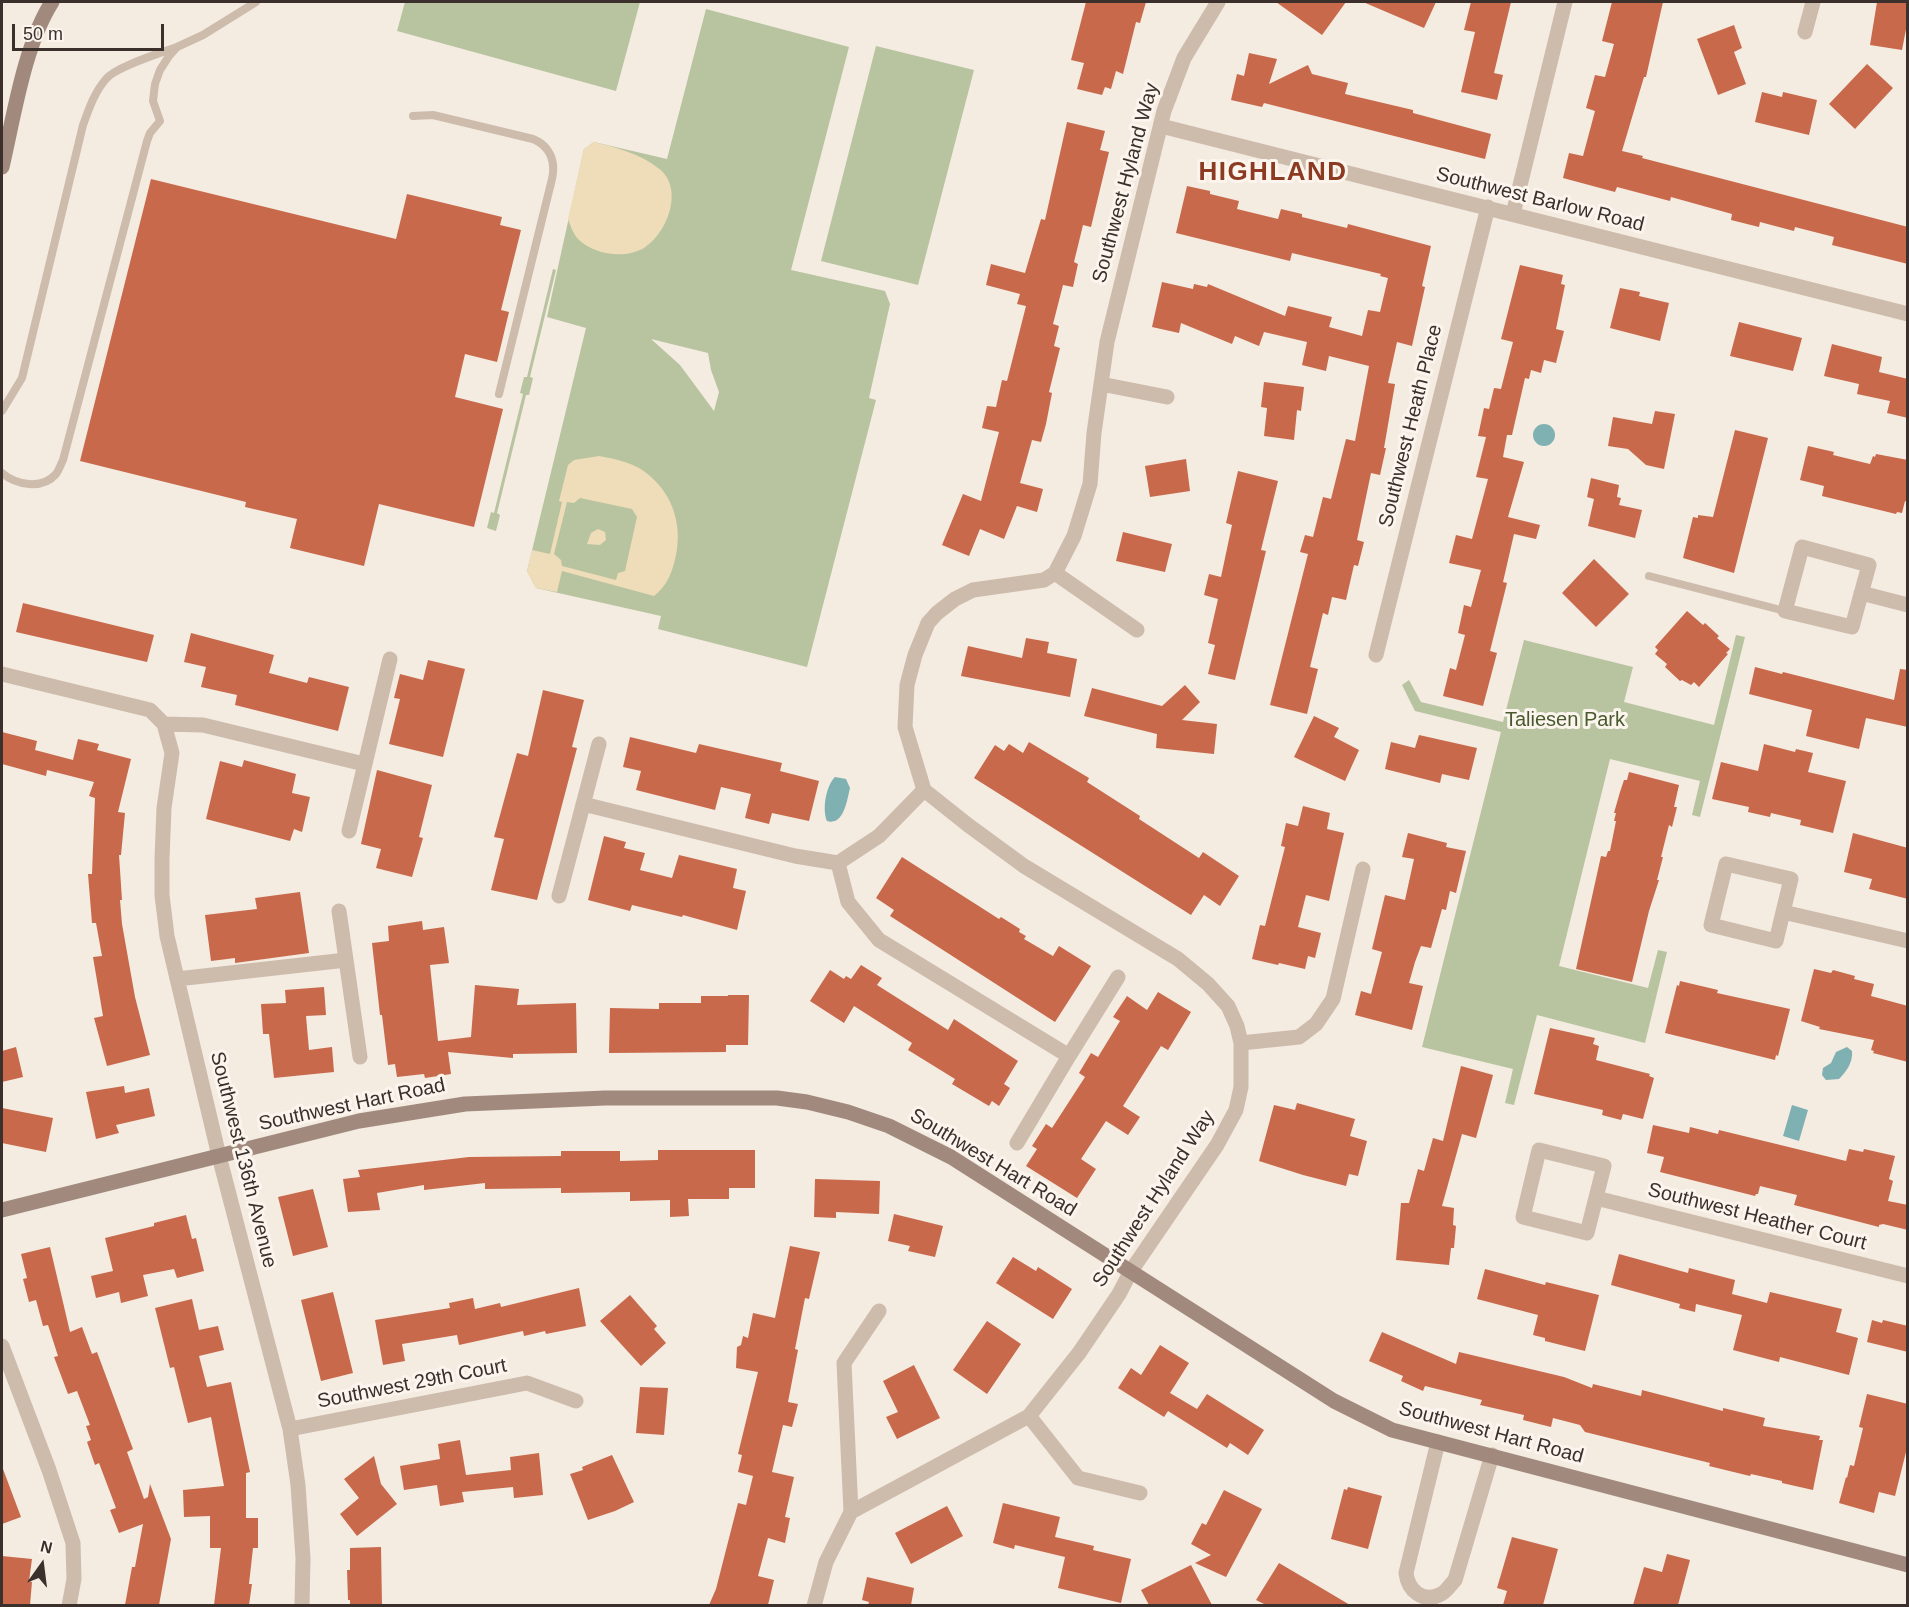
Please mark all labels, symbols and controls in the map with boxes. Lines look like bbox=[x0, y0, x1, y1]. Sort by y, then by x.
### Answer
scale bar bbox=[15, 12, 166, 50]
text: 50 m bbox=[23, 24, 63, 44]
street label: Southwest Hyland Way bbox=[1088, 80, 1164, 286]
district label: HIGHLAND bbox=[1198, 157, 1348, 189]
street label: Southwest Barlow Road bbox=[1434, 163, 1646, 237]
street label: Southwest Heath Place bbox=[1374, 322, 1448, 530]
park label: Taliesen Park bbox=[1505, 708, 1625, 732]
street label: Southwest 136th Avenue bbox=[205, 1049, 281, 1271]
street label: Southwest Hart Road bbox=[257, 1074, 447, 1136]
street label: Southwest Hart Road bbox=[905, 1104, 1081, 1222]
street label: Southwest Hyland Way bbox=[1088, 1106, 1220, 1292]
street label: Southwest Heather Court bbox=[1645, 1178, 1869, 1256]
street label: Southwest 29th Court bbox=[315, 1354, 509, 1414]
street label: Southwest Hart Road bbox=[1396, 1397, 1586, 1469]
north arrow bbox=[12, 1535, 72, 1595]
text: N bbox=[39, 1537, 54, 1557]

